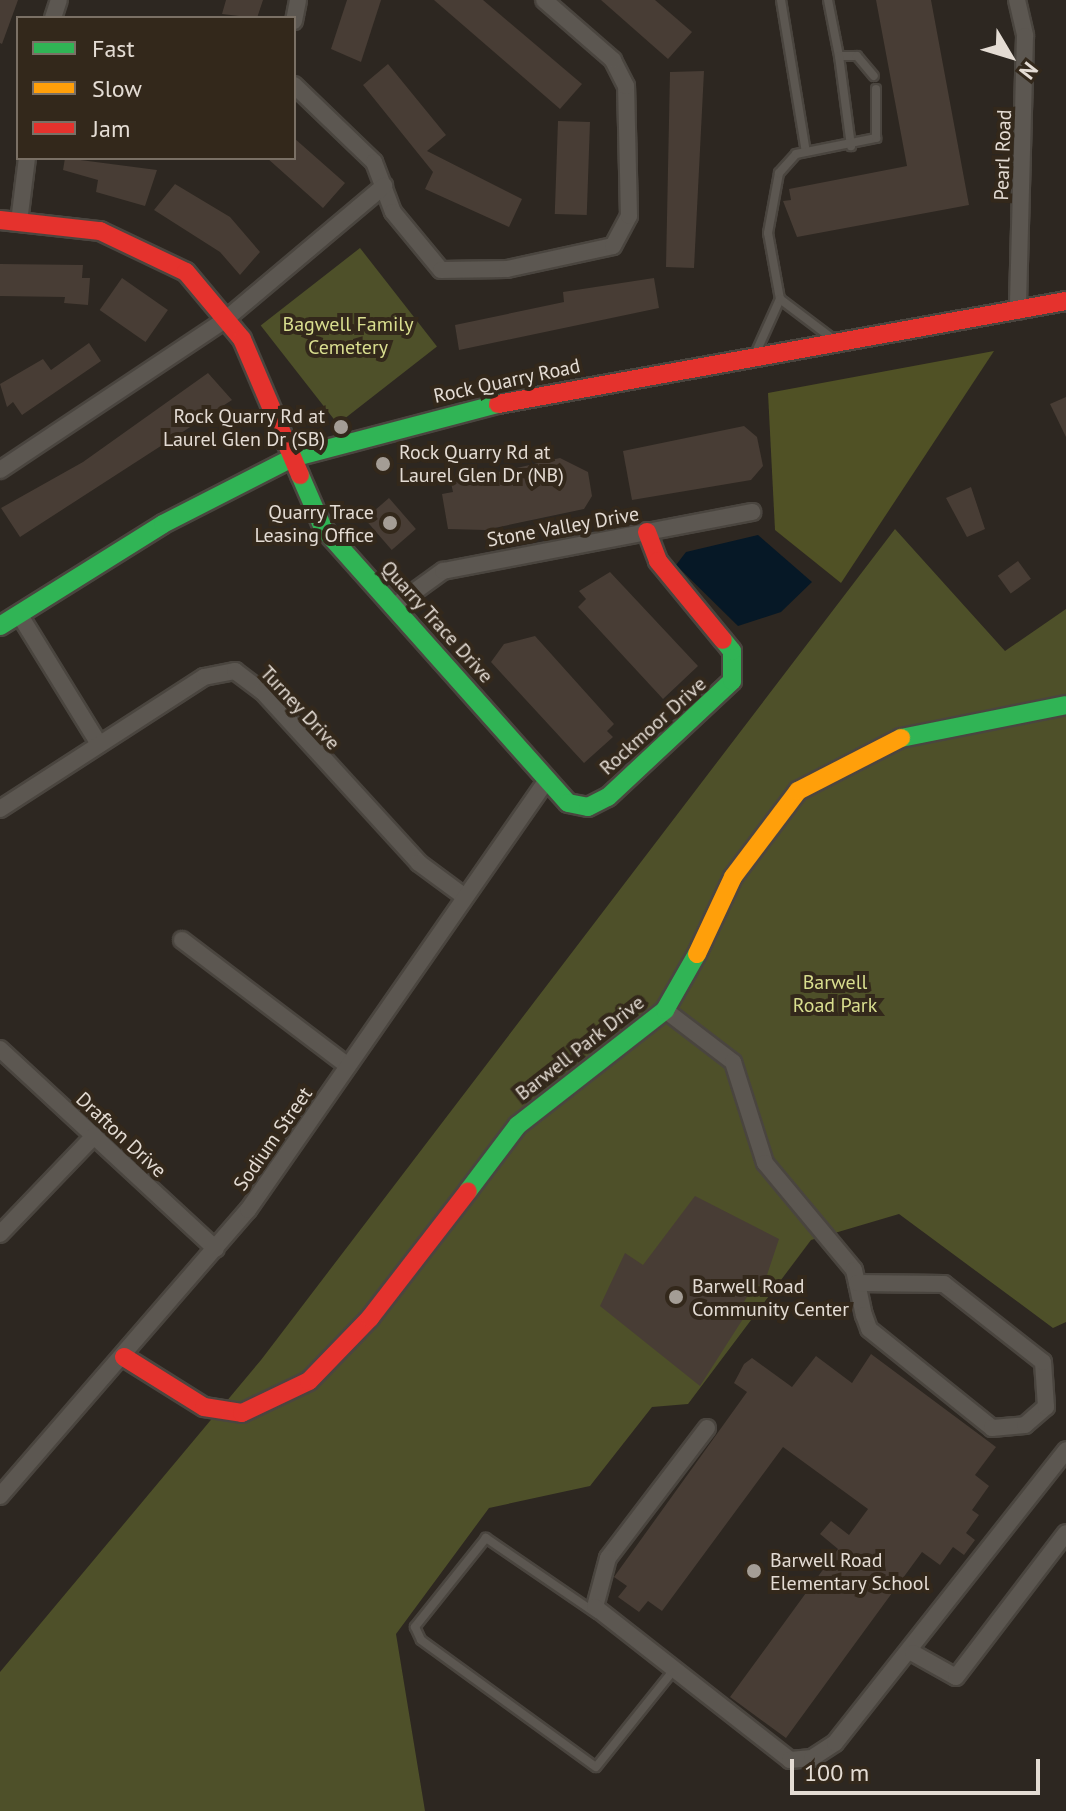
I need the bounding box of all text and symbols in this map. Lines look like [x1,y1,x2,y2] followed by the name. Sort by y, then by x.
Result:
[16,16,296,160] legend
[970,16,1050,96] north arrow
[92,33,135,64] text: Fast
[1013,56,1044,85] text: N
[92,73,142,104] text: Slow
[989,109,1017,201] street label: Pearl Road
[92,113,130,144] text: Jam
[282,312,414,359] park label: Bagwell Family Cemetery
[431,354,583,408] street label: Rock Quarry Road
[163,404,325,451] place label: Rock Quarry Rd at Laurel Glen Dr (SB)
[332,418,350,436] marker: Rock Quarry Rd at Laurel Glen Dr (SB)
[399,440,564,487] place label: Rock Quarry Rd at Laurel Glen Dr (NB)
[374,455,392,473] marker: Rock Quarry Rd at Laurel Glen Dr (NB)
[254,500,374,547] place label: Quarry Trace Leasing Office
[484,502,642,552] street label: Stone Valley Drive
[381,514,399,532] marker: Quarry Trace Leasing Office
[375,556,499,688] street label: Quarry Trace Drive
[255,661,345,755] street label: Turney Drive
[595,672,711,780] street label: Rockmoor Drive
[793,970,877,1017] park label: Barwell Road Park
[511,990,649,1106] street label: Barwell Park Drive
[228,1083,318,1195] street label: Sodium Street
[71,1087,171,1183] street label: Drafton Drive
[692,1274,850,1321] place label: Barwell Road Community Center
[667,1288,685,1306] marker: Barwell Road Community Center
[770,1548,930,1595] place label: Barwell Road Elementary School
[745,1562,763,1580] marker: Barwell Road Elementary School
[794,1743,1044,1793] scale bar
[804,1757,869,1788] text: 100 m

